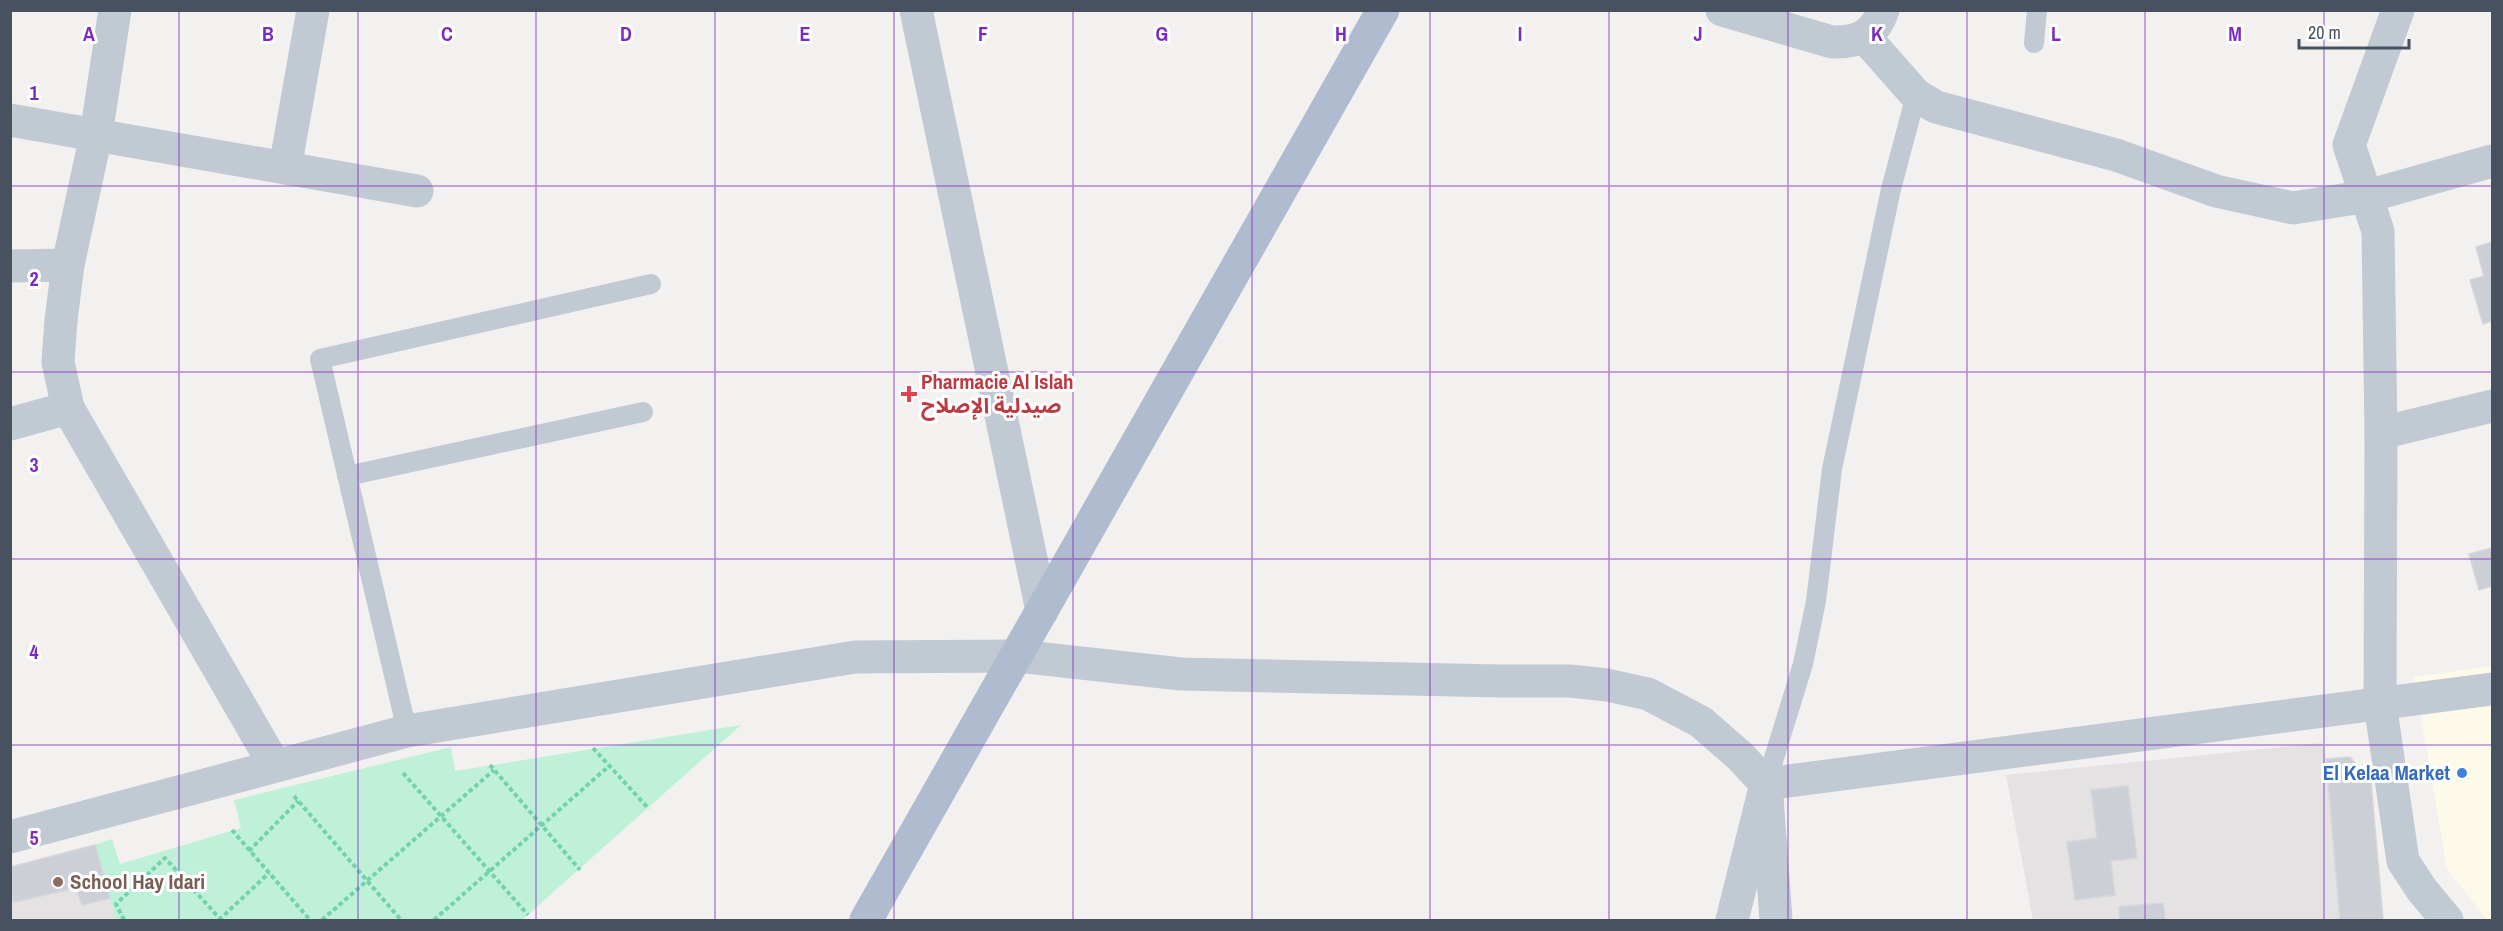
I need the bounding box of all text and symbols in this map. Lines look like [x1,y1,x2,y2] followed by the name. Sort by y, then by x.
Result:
[2299,12,2408,50] scale bar
[83,20,95,47] text: A
[262,20,274,47] text: B
[441,20,453,47] text: C
[620,20,632,47] text: D
[800,20,811,47] text: E
[978,20,988,47] text: F
[1156,20,1168,47] text: G
[1335,20,1347,47] text: H
[1518,20,1522,47] text: I
[1693,20,1703,47] text: J
[1871,20,1883,47] text: K
[2051,20,2061,47] text: L
[2228,20,2242,47] text: M
[2308,20,2341,45] text: 20 m
[29,79,39,106] text: 1
[29,265,39,292] text: 2
[921,367,1074,421] place label: Pharmacie Al Islah صيدلية الإصلاح
[902,387,916,401] marker: Pharmacie Al Islah صيدلية الإصلاح
[29,451,39,478] text: 3
[29,638,39,665] text: 4
[2323,758,2450,787] place label: El Kelaa Market
[2455,766,2469,780] marker: El Kelaa Market
[29,824,39,851] text: 5
[70,867,205,896] place label: School Hay Idari
[51,875,65,889] marker: School Hay Idari

